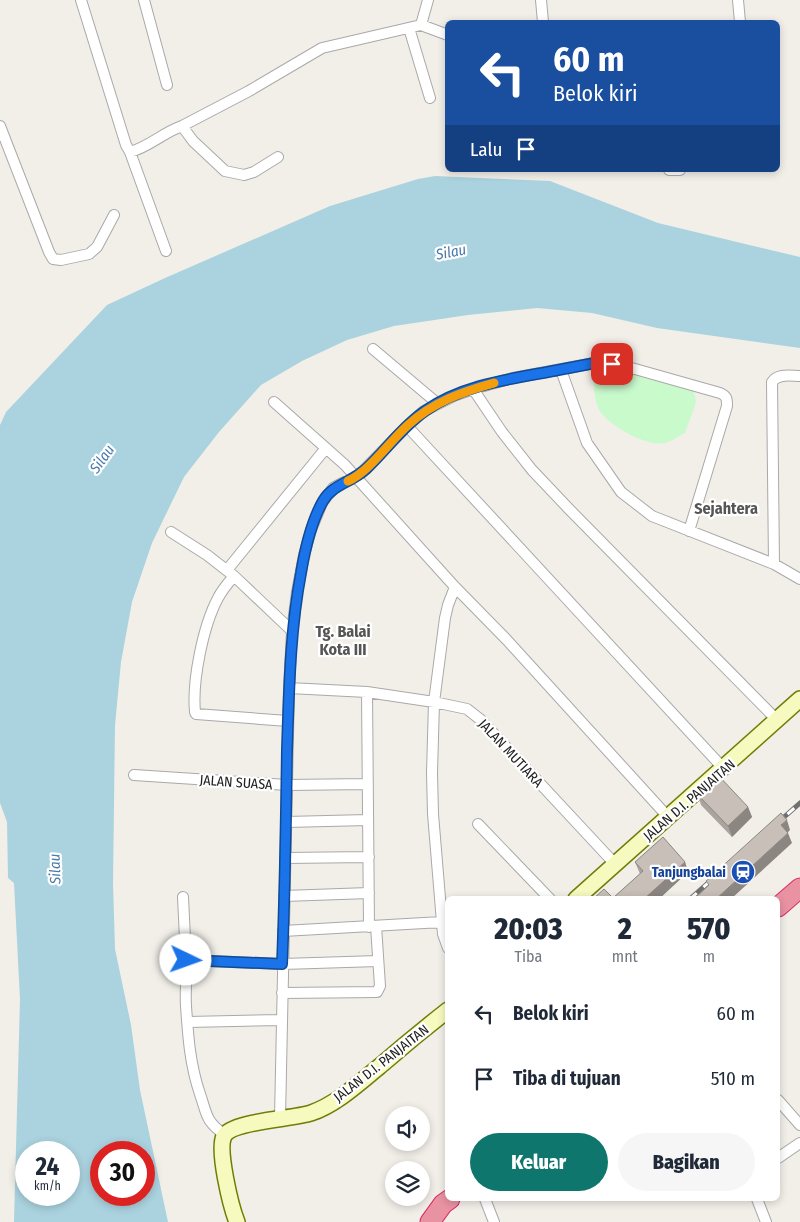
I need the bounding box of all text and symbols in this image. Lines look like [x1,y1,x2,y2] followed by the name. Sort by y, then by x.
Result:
[553,38,624,80] text: 60 m
[470,40,535,105] icon: left
[553,80,638,107] text: Belok kiri
[512,135,540,163] icon: arrive
[470,138,502,161] text: Lalu
[433,240,468,264] water label: Silau
[591,343,633,385] pin
[598,350,626,378] icon: arrive
[85,441,118,477] water label: Silau
[694,499,758,518] district label: Sejahtera
[315,622,371,659] district label: Tg. Balai Kota III
[475,716,547,792] street label: JALAN MUTIARA
[640,756,739,845] street label: JALAN D.I. PANJAITAN
[199,771,274,794] street label: JALAN SUASA
[45,853,65,886] water label: Silau
[730,859,756,885] station icon: Tanjungbalai
[652,864,726,881] place label: Tanjungbalai
[494,911,563,947] text: 20:03
[618,911,632,947] text: 2
[687,911,731,947] text: 570
[159,933,211,985] position arrow
[515,947,542,966] text: Tiba
[612,947,638,966] text: mnt
[703,947,715,966] text: m
[470,1000,498,1028] icon: left
[513,1002,589,1025] text: Belok kiri
[717,1002,755,1025] text: 60 m
[330,1021,432,1106] street label: JALAN D.I. PANJAITAN
[470,1065,498,1093] icon: arrive
[513,1067,621,1090] text: Tiba di tujuan
[711,1067,755,1090] text: 510 m
[385,1106,430,1206] map controls
[385,1106,430,1151] button: sound
[470,1133,608,1191] button: Keluar
[618,1133,755,1191] button: Bagikan
[90,1141,155,1206] speed limit sign: 30
[36,1152,59,1182] text: 24
[385,1161,430,1206] button: layers
[34,1179,61,1193] text: km/h

